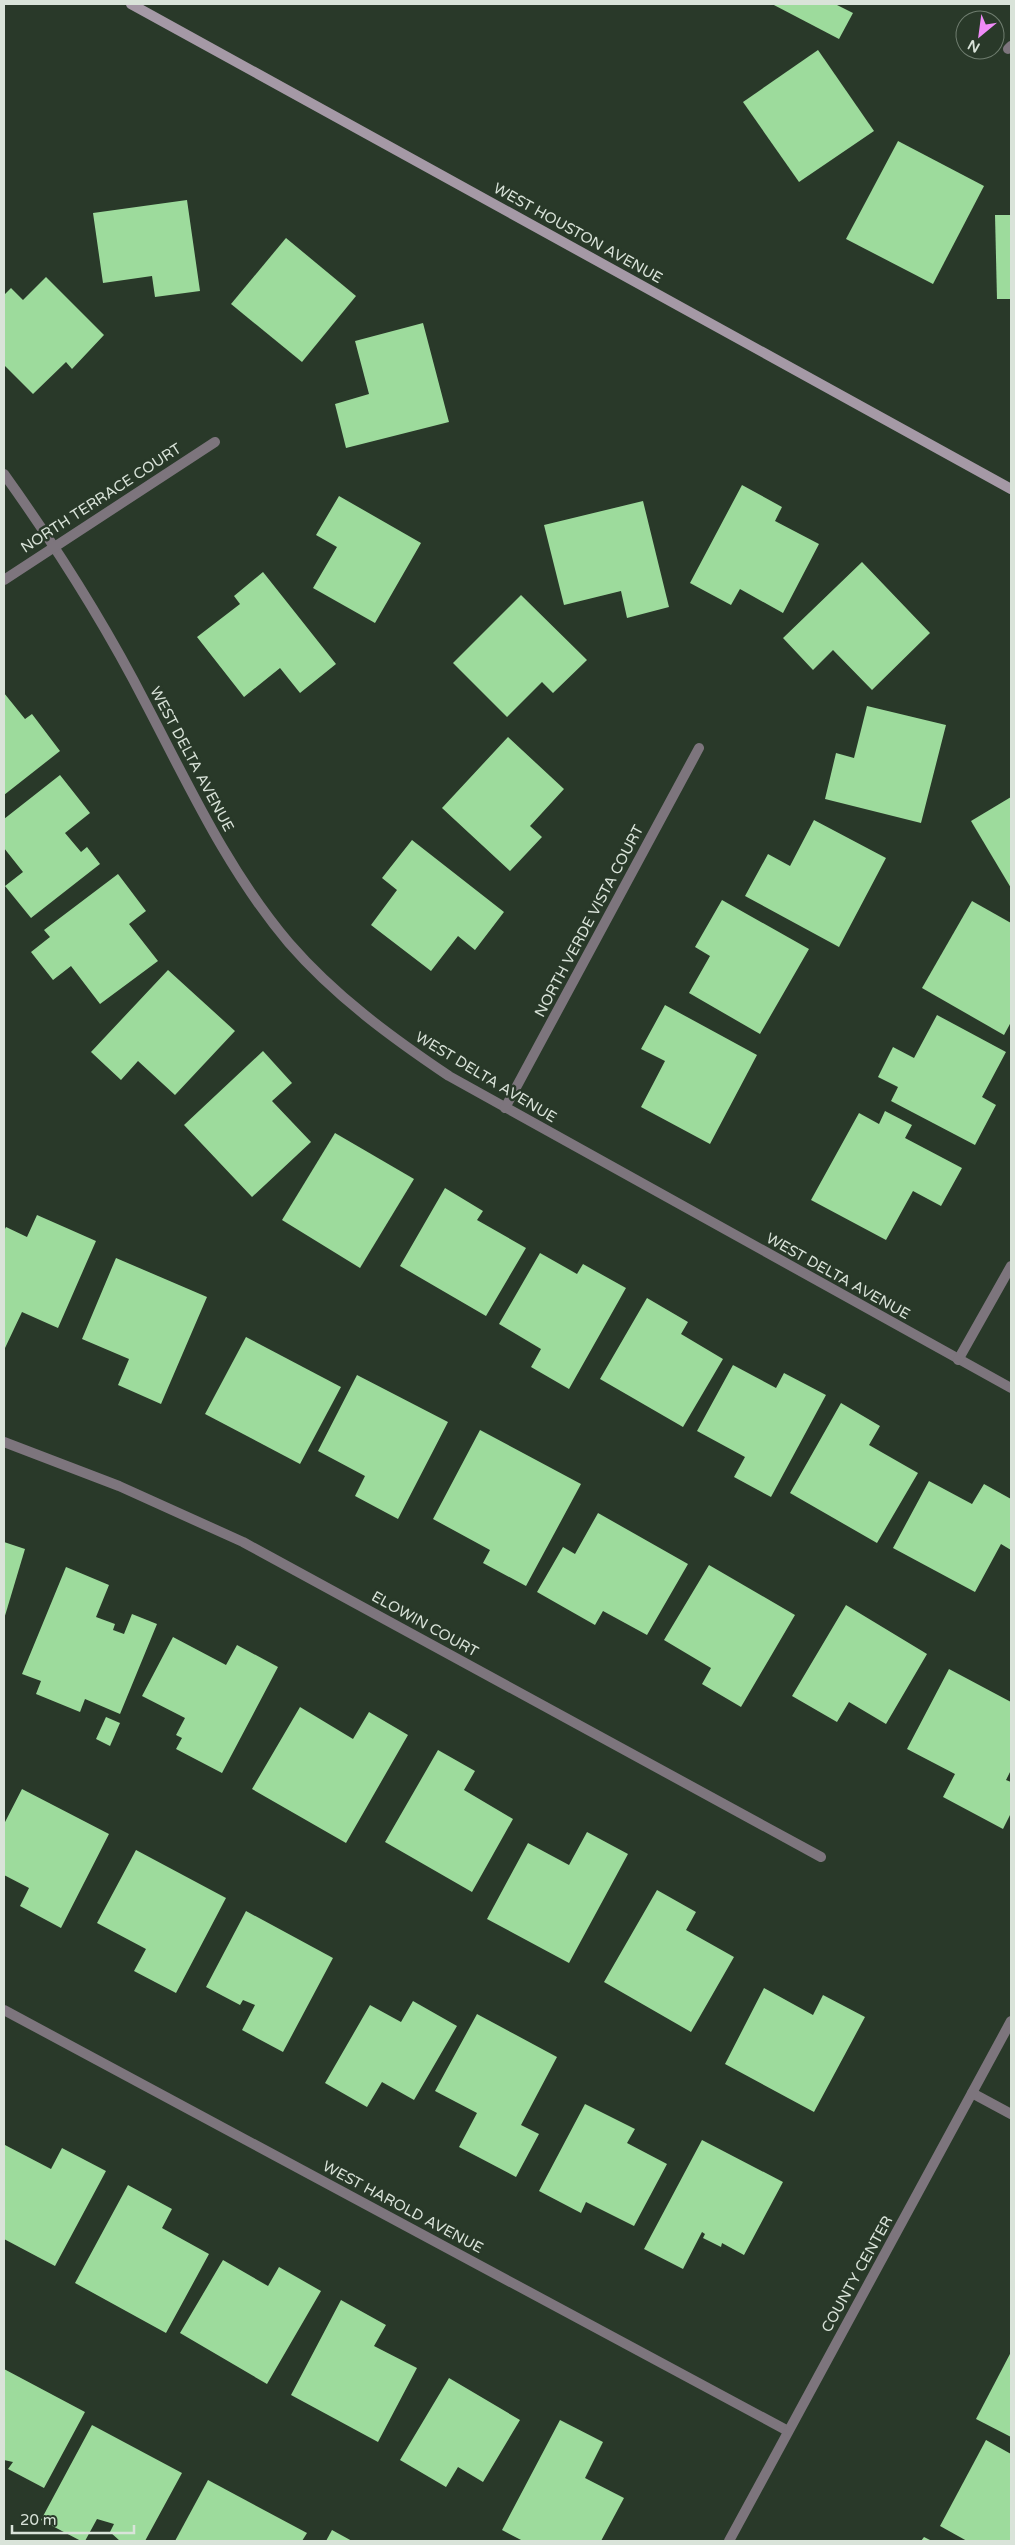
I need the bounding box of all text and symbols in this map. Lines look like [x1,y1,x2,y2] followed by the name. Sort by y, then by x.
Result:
[955,10,1005,60] north arrow
[965,36,983,56] text: N
[490,179,666,287] street label: WEST HOUSTON AVENUE
[17,439,185,557] street label: NORTH TERRACE COURT
[146,683,238,835] street label: WEST DELTA AVENUE
[531,822,647,1020] street label: NORTH VERDE VISTA COURT
[412,1028,560,1126] street label: WEST DELTA AVENUE
[763,1229,913,1323] street label: WEST DELTA AVENUE
[368,1587,482,1661] street label: ELOWIN COURT
[320,2157,486,2257] street label: WEST HAROLD AVENUE
[818,2213,896,2335] street label: COUNTY CENTER
[12,2502,135,2534] scale bar
[20,2511,57,2529] text: 20 m

